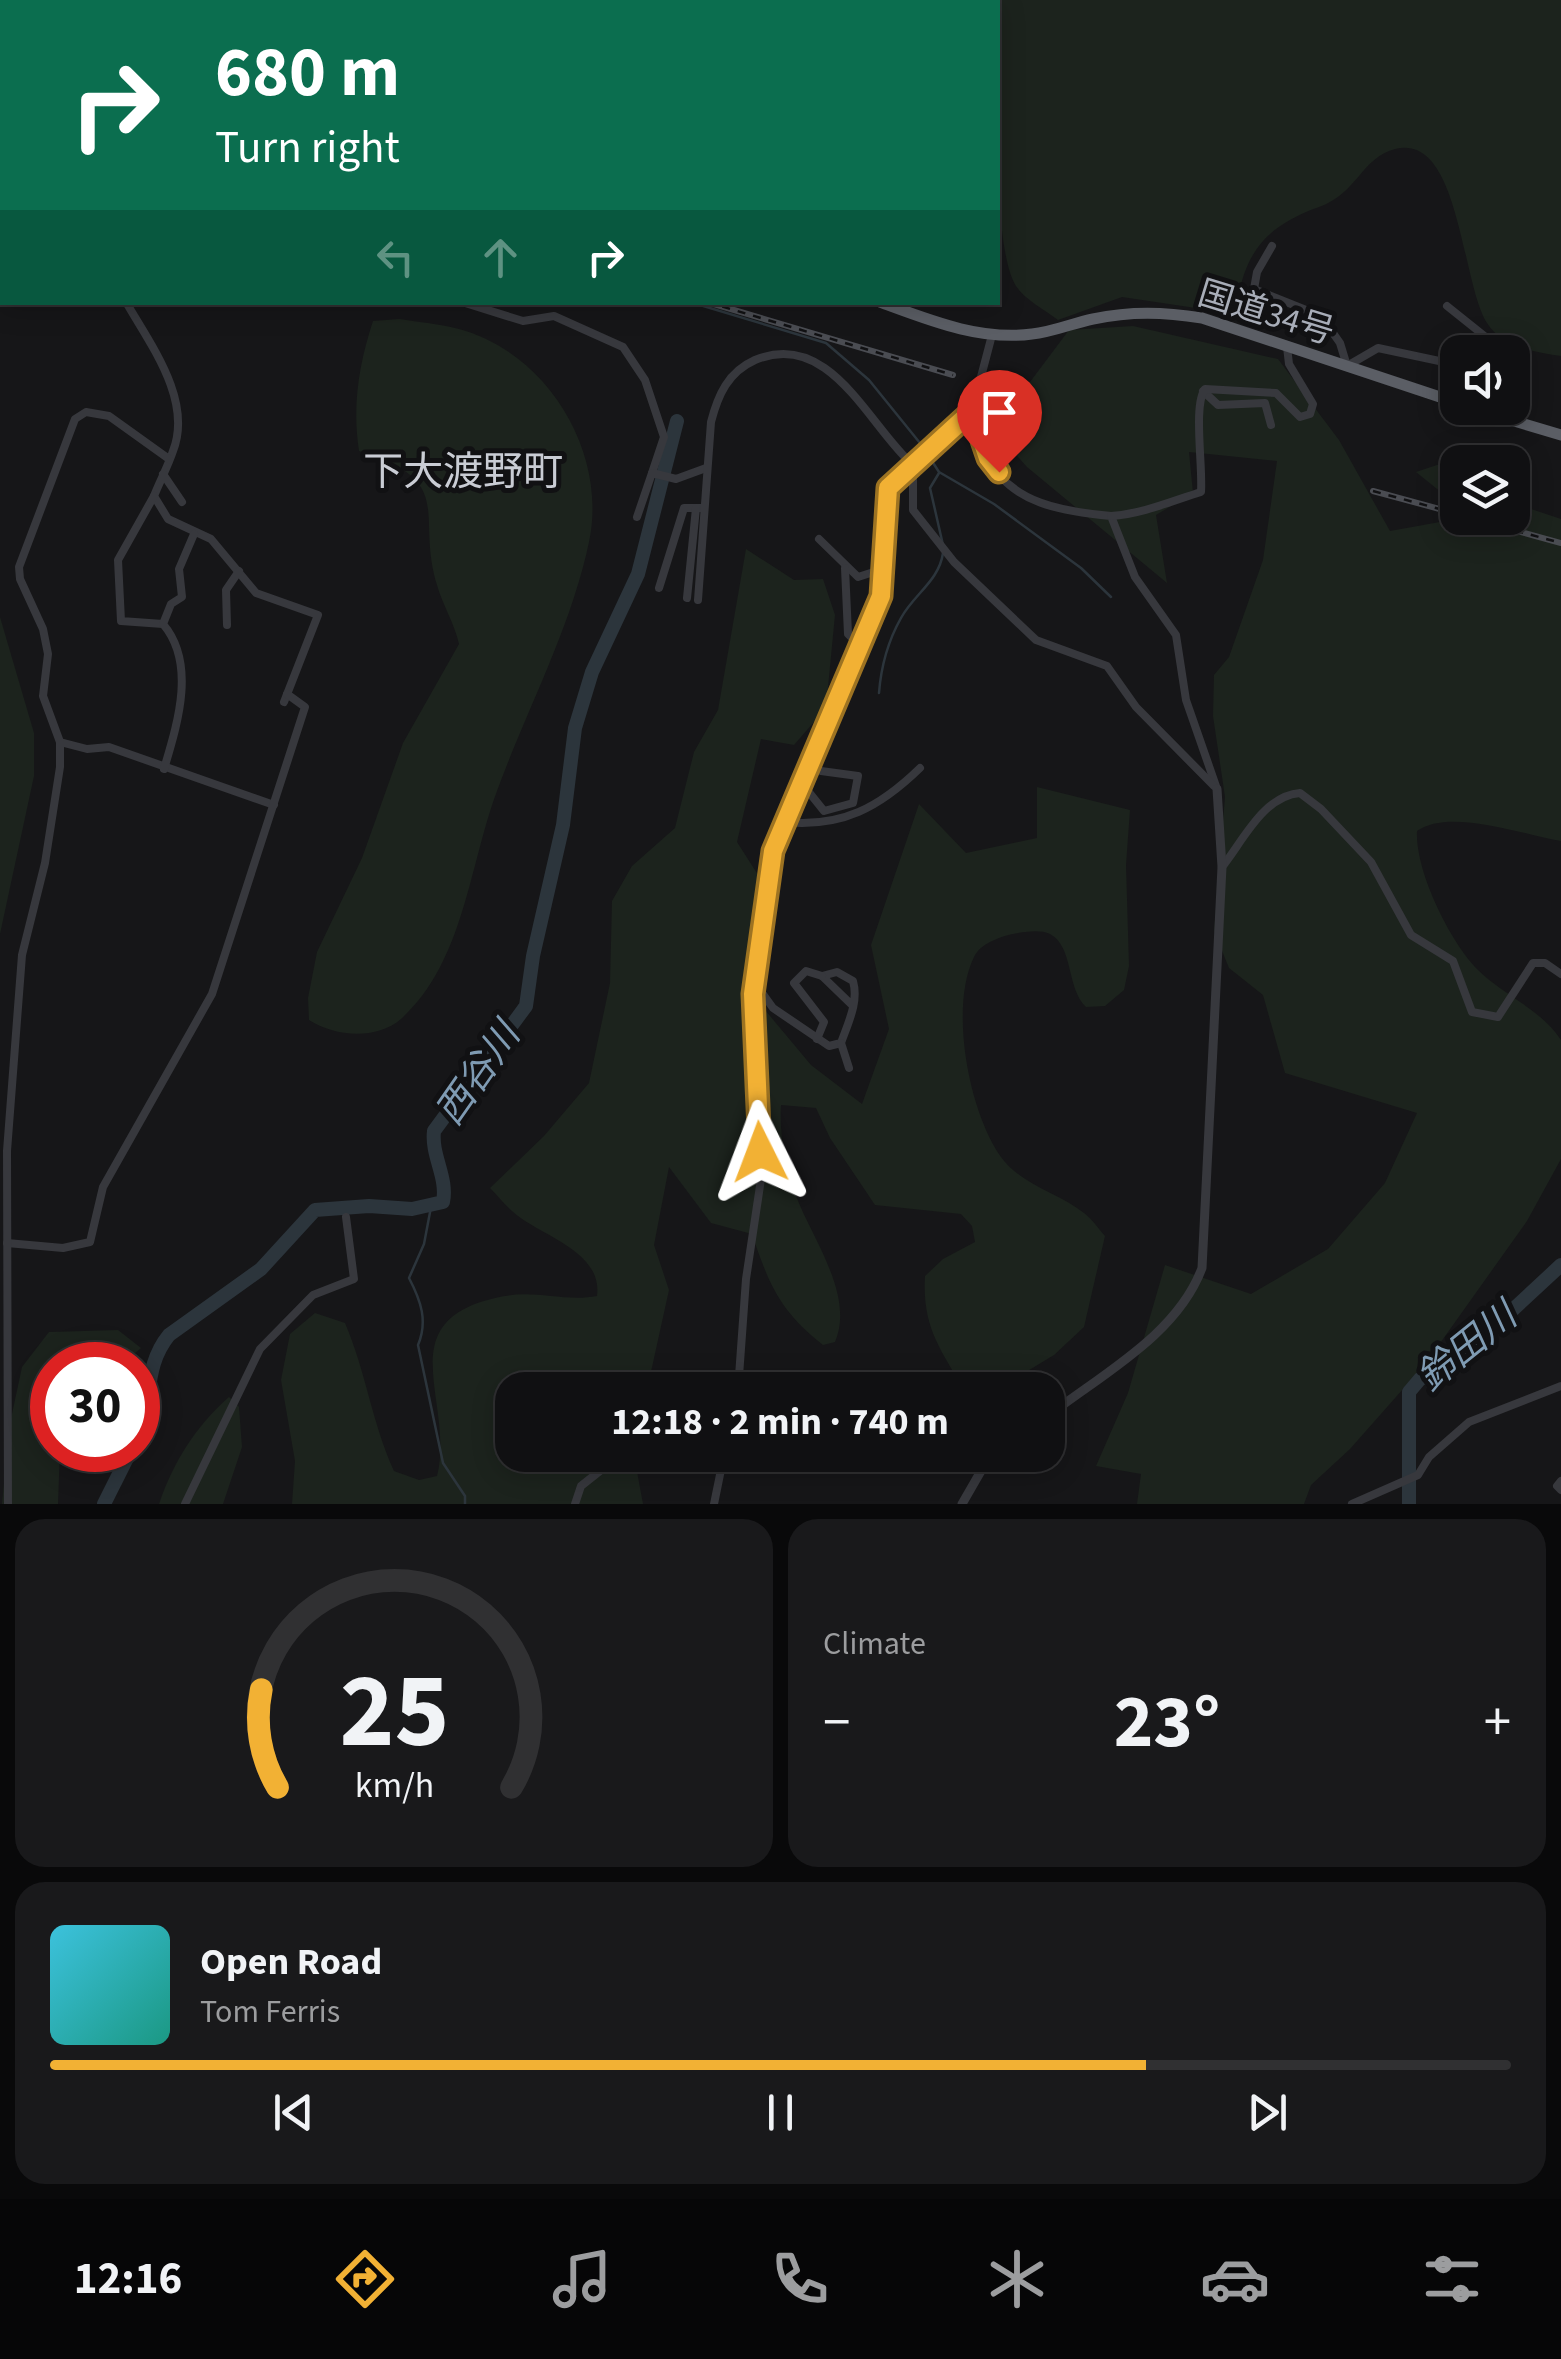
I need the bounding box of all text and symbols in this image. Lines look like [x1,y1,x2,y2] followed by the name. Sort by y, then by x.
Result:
[215,23,400,123] text: 680 m
[50,40,180,170] icon: right
[215,116,400,180] text: Turn right
[368,230,423,285] icon: left
[473,230,528,285] icon: ahead
[578,230,633,285] icon: right
[1192,269,1340,357] street label: 国道34号
[1440,335,1530,535] map controls
[1440,335,1530,425] button: sound
[957,370,1042,473] pin
[972,385,1027,440] icon: arrive
[363,444,563,501] district label: 下大渡野町
[1440,445,1530,535] button: layers
[423,1009,535,1136] water label: 西谷川
[708,1100,812,1204] position arrow
[1406,1288,1531,1404] water label: 鈴田川
[30,1342,160,1472] speed limit sign: 30
[611,1395,949,1449] text: 12:18 · 2 min · 740 m
[823,1621,926,1667] text: Climate
[339,1639,449,1787] text: 25
[1114,1669,1220,1776] text: 23°
[823,1684,850,1762] text: −
[1484,1684,1511,1762] text: +
[354,1760,434,1811] text: km/h
[200,1935,382,1989] text: Open Road
[200,1989,340,2035] text: Tom Ferris
[266,2085,321,2140] icon: previous
[753,2085,808,2140] icon: pause
[1240,2085,1295,2140] icon: next
[330,2244,400,2314] icon: directions
[547,2244,617,2314] icon: music
[765,2244,835,2314] icon: phone
[982,2244,1052,2314] icon: climate
[1200,2244,1270,2314] icon: car
[1417,2244,1487,2314] icon: filters
[74,2247,182,2311] text: 12:16

